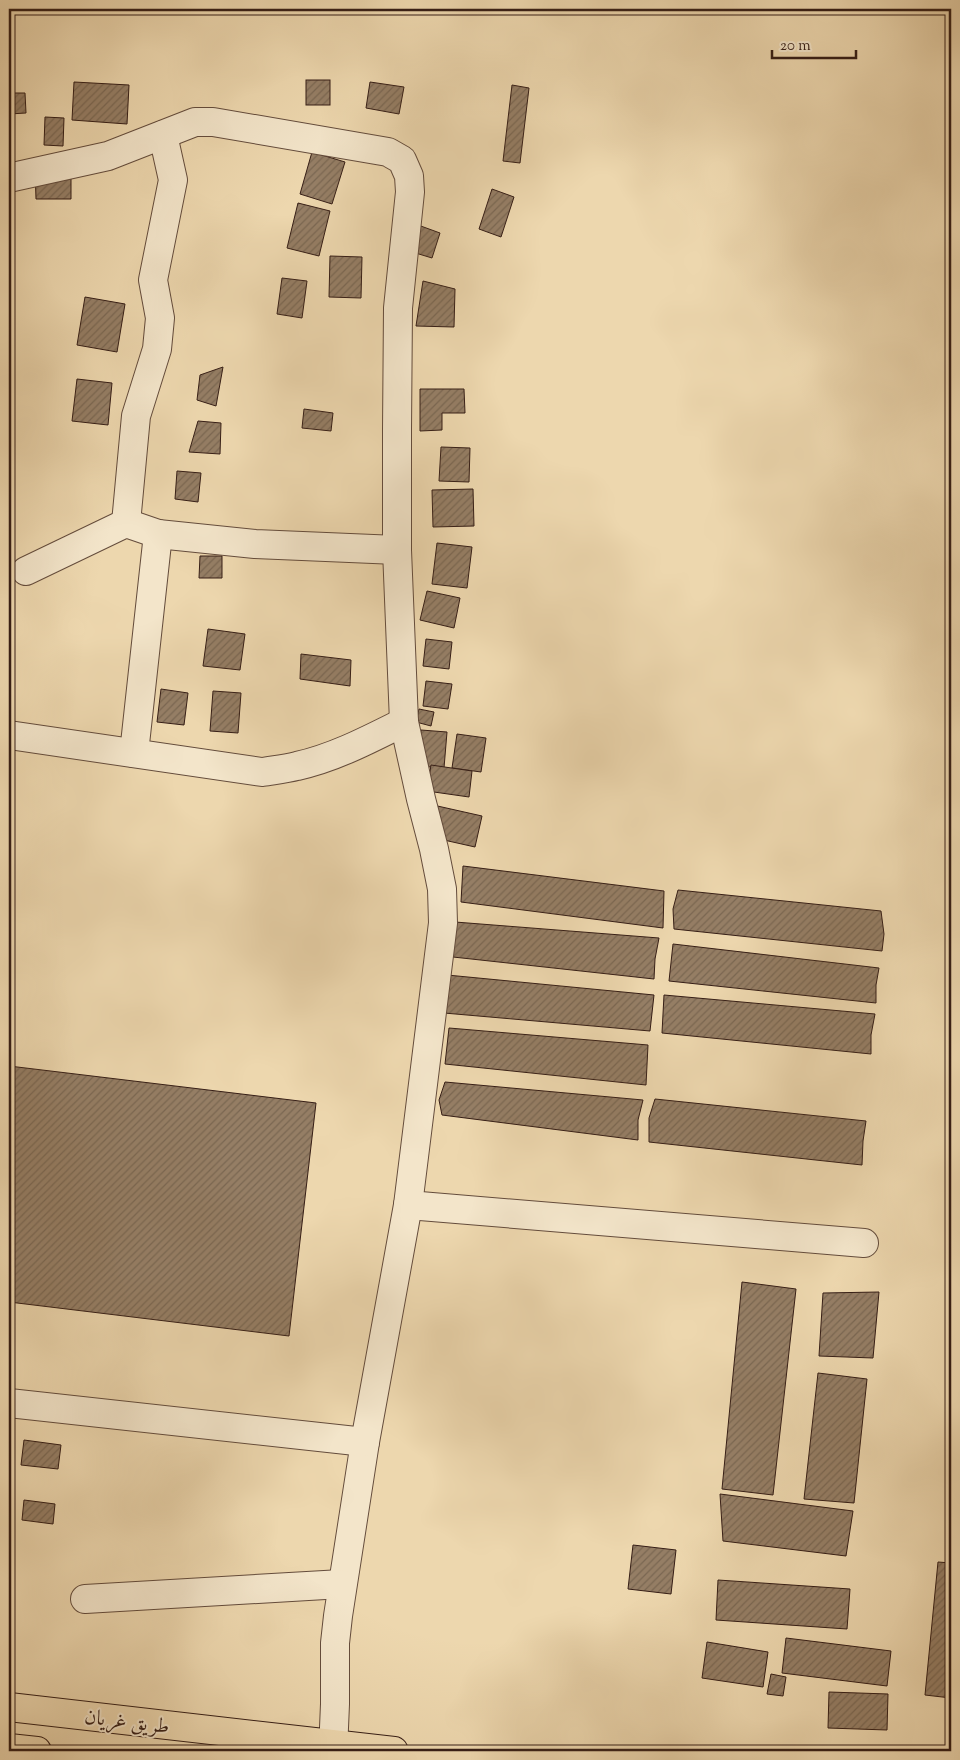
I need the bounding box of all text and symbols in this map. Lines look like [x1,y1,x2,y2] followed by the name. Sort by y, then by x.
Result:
[772,28,856,60] scale bar
[780,36,811,57] text: 20 m
[82,1703,171,1743] street label: طريق غريان

